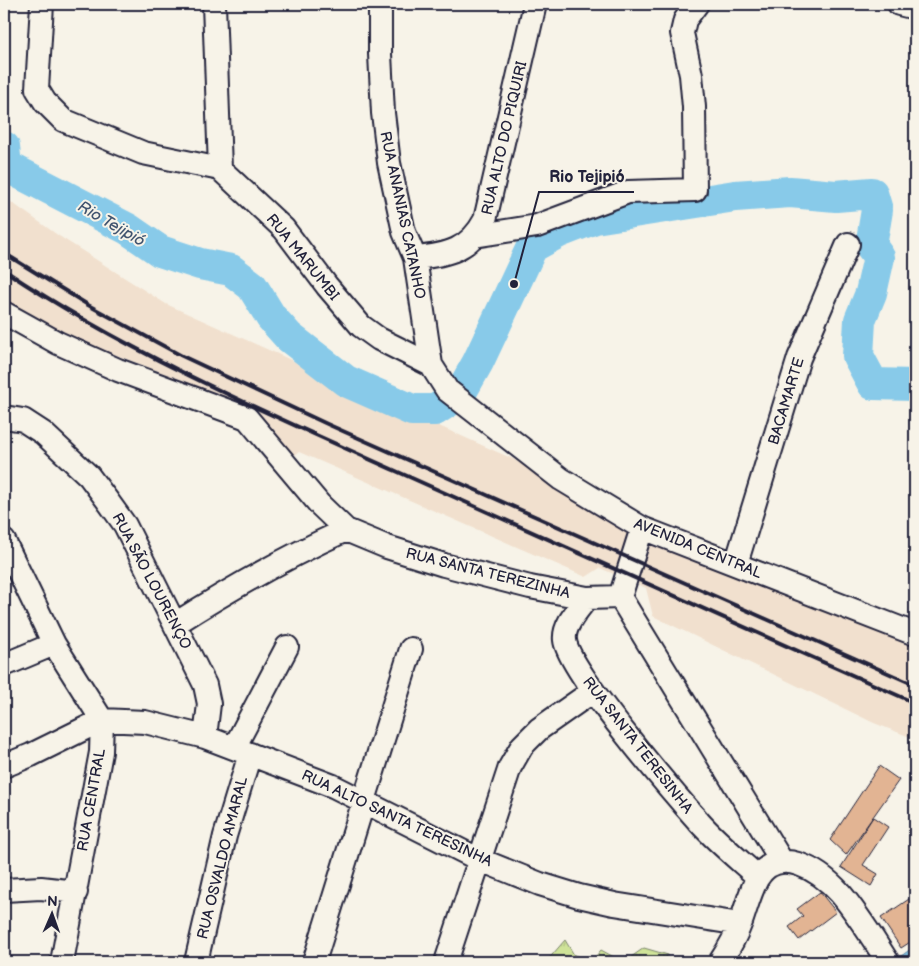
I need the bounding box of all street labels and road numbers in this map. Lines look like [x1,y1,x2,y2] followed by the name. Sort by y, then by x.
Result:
[478,59,532,217] street label: RUA ALTO DO PIQUIRI
[375,130,430,301] street label: RUA ANANIAS CATANHO
[262,210,344,305] street label: RUA MARUMBI
[764,355,809,447] street label: BACAMARTE
[108,510,196,653] street label: RUA SÃO LOURENÇO
[631,514,765,583] street label: AVENIDA CENTRAL
[404,544,573,603] street label: RUA SANTA TEREZINHA
[578,673,697,818] street label: RUA SANTA TERESINHA
[73,747,110,853] street label: RUA CENTRAL
[298,766,496,871] street label: RUA ALTO SANTA TERESINHA
[193,775,252,941] street label: RUA OSVALDO AMARAL

